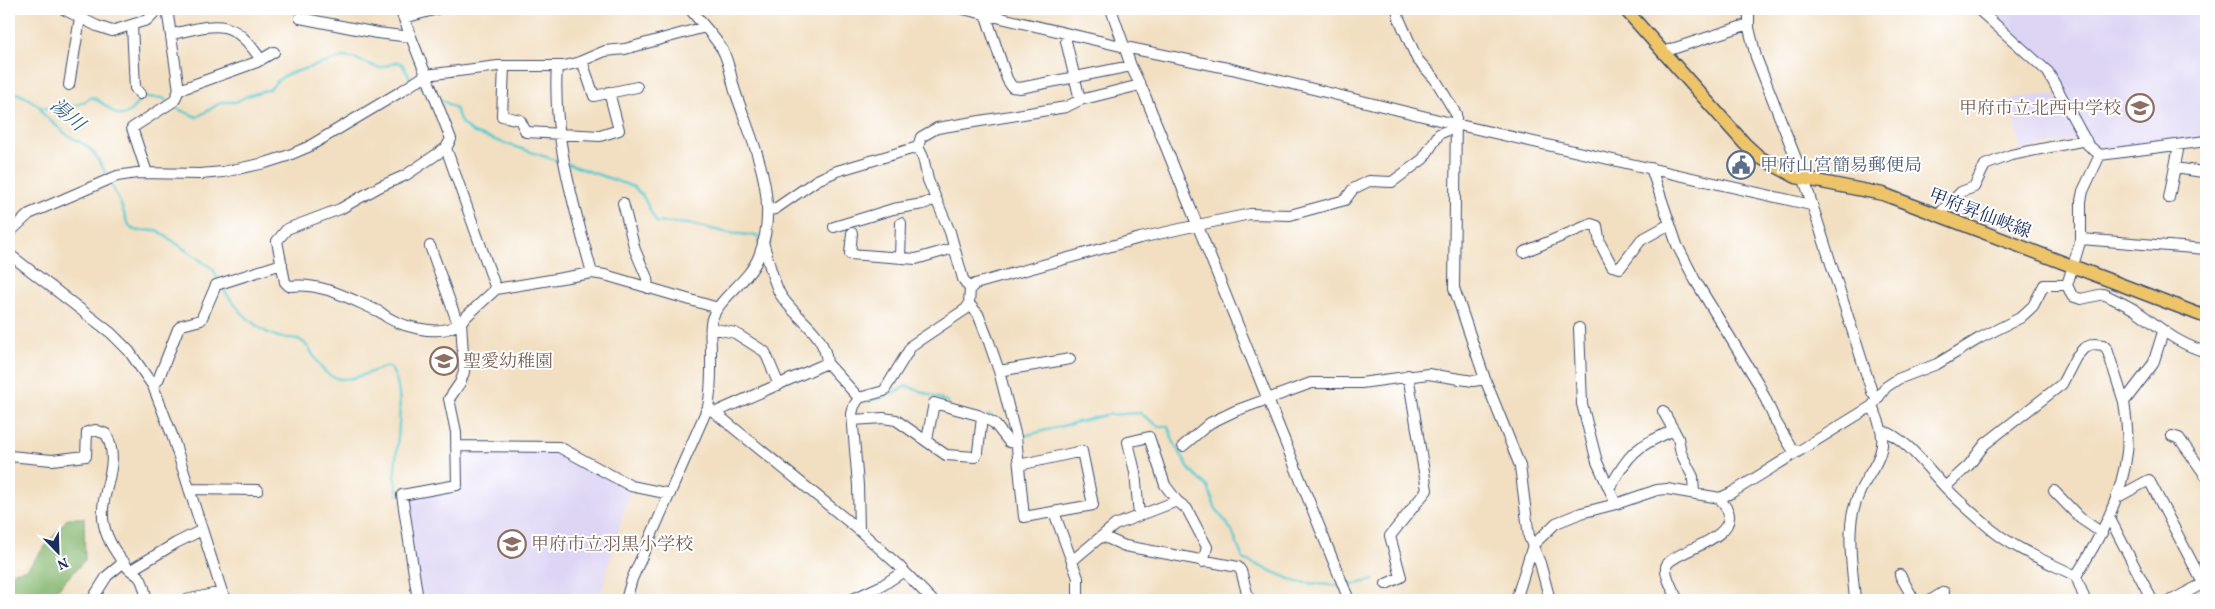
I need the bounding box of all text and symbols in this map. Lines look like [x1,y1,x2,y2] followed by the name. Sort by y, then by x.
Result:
[44,93,91,139] water label: 湯川
[2125,93,2155,123] school or university icon: 甲府市立北西中学校
[1959,97,2121,122] place label: 甲府市立北西中学校
[1726,150,1756,180] public building icon: 甲府山宮簡易郵便局
[1760,154,1922,179] place label: 甲府山宮簡易郵便局
[1925,183,2034,245] street label: 甲府昇仙峡線
[429,346,459,376] school or university icon: 聖愛幼稚園
[463,350,553,375] place label: 聖愛幼稚園
[32,526,82,576] north arrow
[497,529,527,559] school or university icon: 甲府市立羽黒小学校
[531,533,693,558] place label: 甲府市立羽黒小学校
[54,552,71,573] text: N

